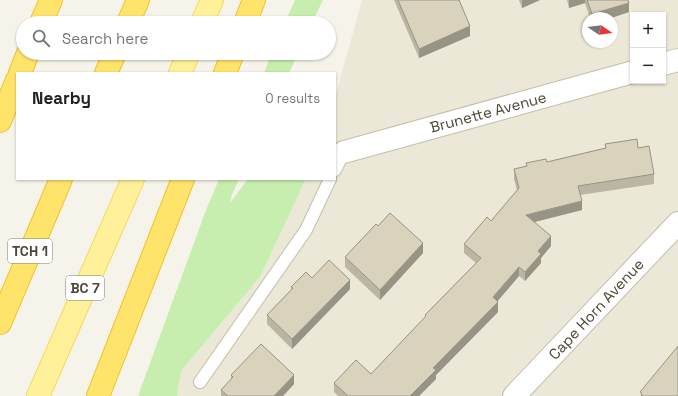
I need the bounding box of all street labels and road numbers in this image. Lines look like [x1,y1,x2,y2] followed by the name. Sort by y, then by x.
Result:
[428,87,549,137] street label: Brunette Avenue
[8,239,52,263] road number: TCH 1
[544,254,648,363] street label: Cape Horn Avenue
[66,276,104,300] road number: BC 7

